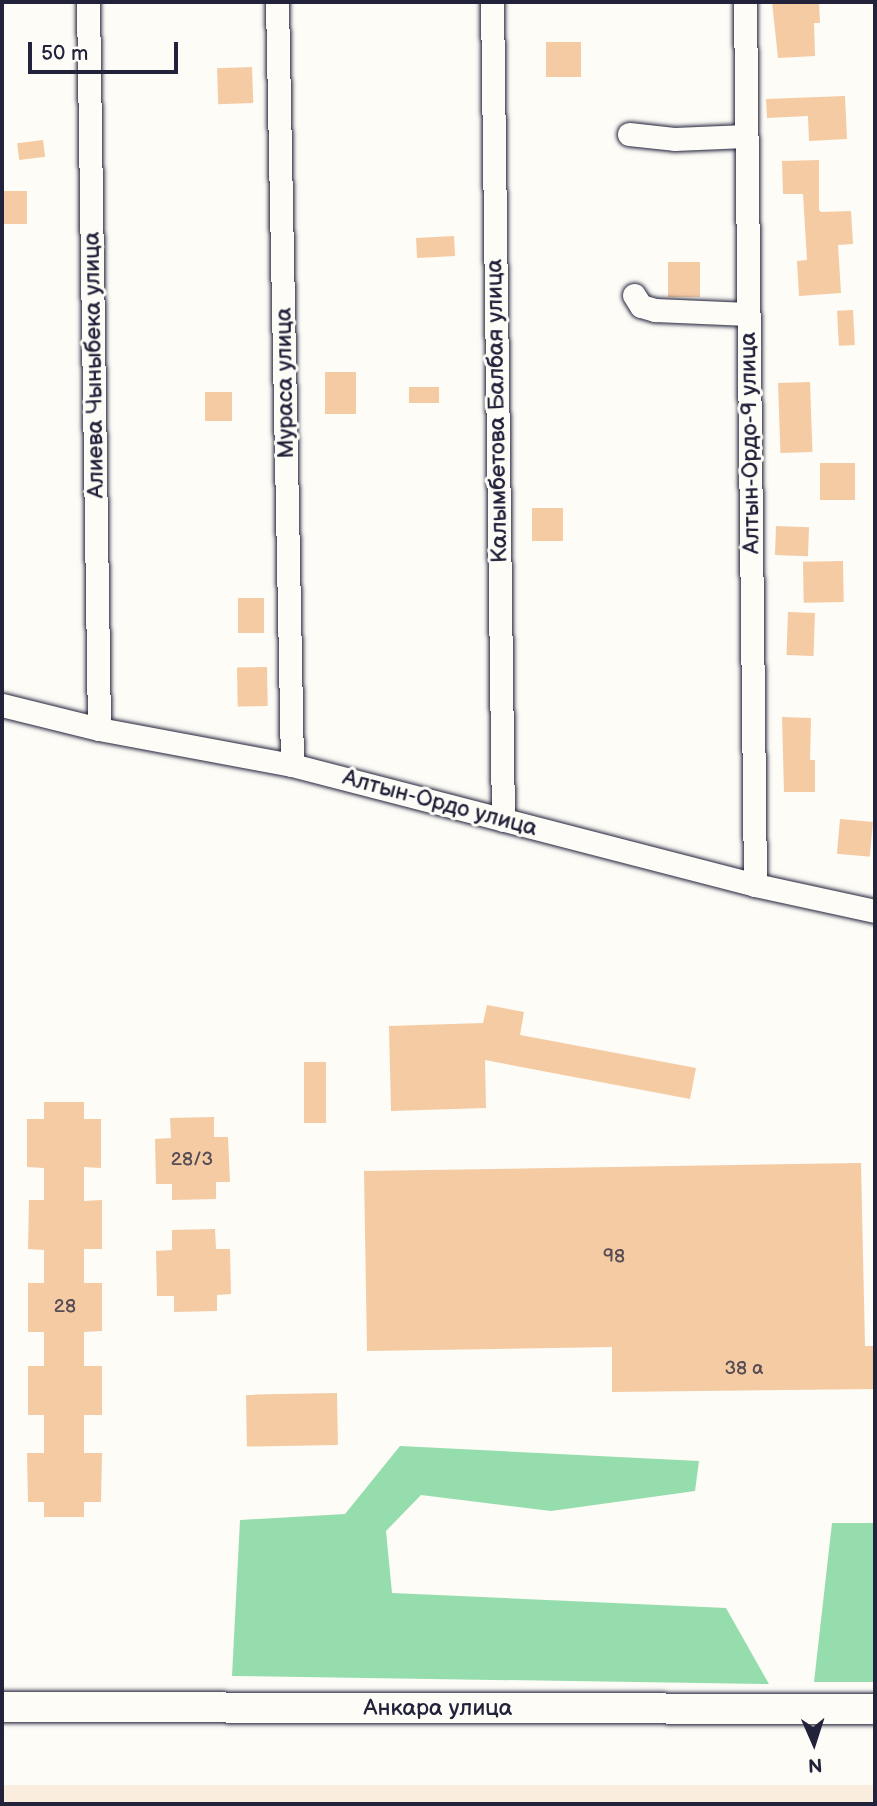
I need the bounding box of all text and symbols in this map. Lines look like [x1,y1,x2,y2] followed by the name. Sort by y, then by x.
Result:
[32,28,182,72] scale bar
[41,41,88,66] text: 50 m
[78,231,110,499] street label: Алиева Чыныбека улица
[481,259,513,563] street label: Калымбетова Балбая улица
[270,307,300,459] street label: Мураса улица
[734,332,766,554] street label: Алтын-Ордо-9 улица
[340,764,540,842] street label: Алтын-Ордо улица
[171,1149,213,1171] house number: 28/3
[603,1246,625,1268] house number: 98
[54,1296,76,1318] house number: 28
[724,1358,764,1380] house number: 38 а
[364,1694,512,1722] street label: Анкара улица
[779,1708,849,1778] north arrow
[807,1753,823,1776] text: N

